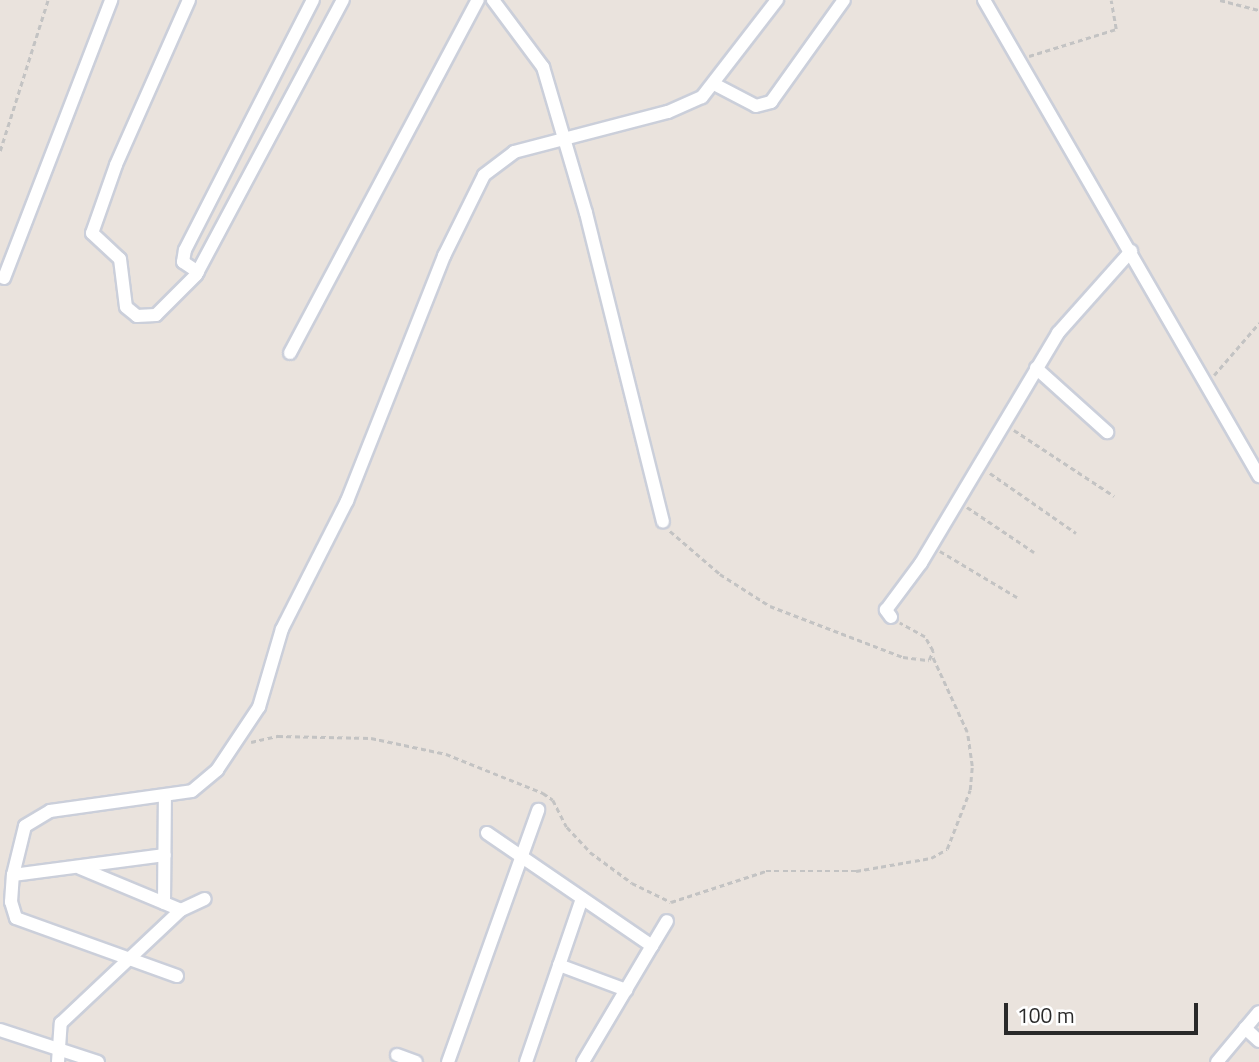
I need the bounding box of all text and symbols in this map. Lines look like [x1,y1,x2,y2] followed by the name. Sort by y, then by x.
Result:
[1007,988,1201,1032] scale bar
[1017,999,1074,1031] text: 100 m

